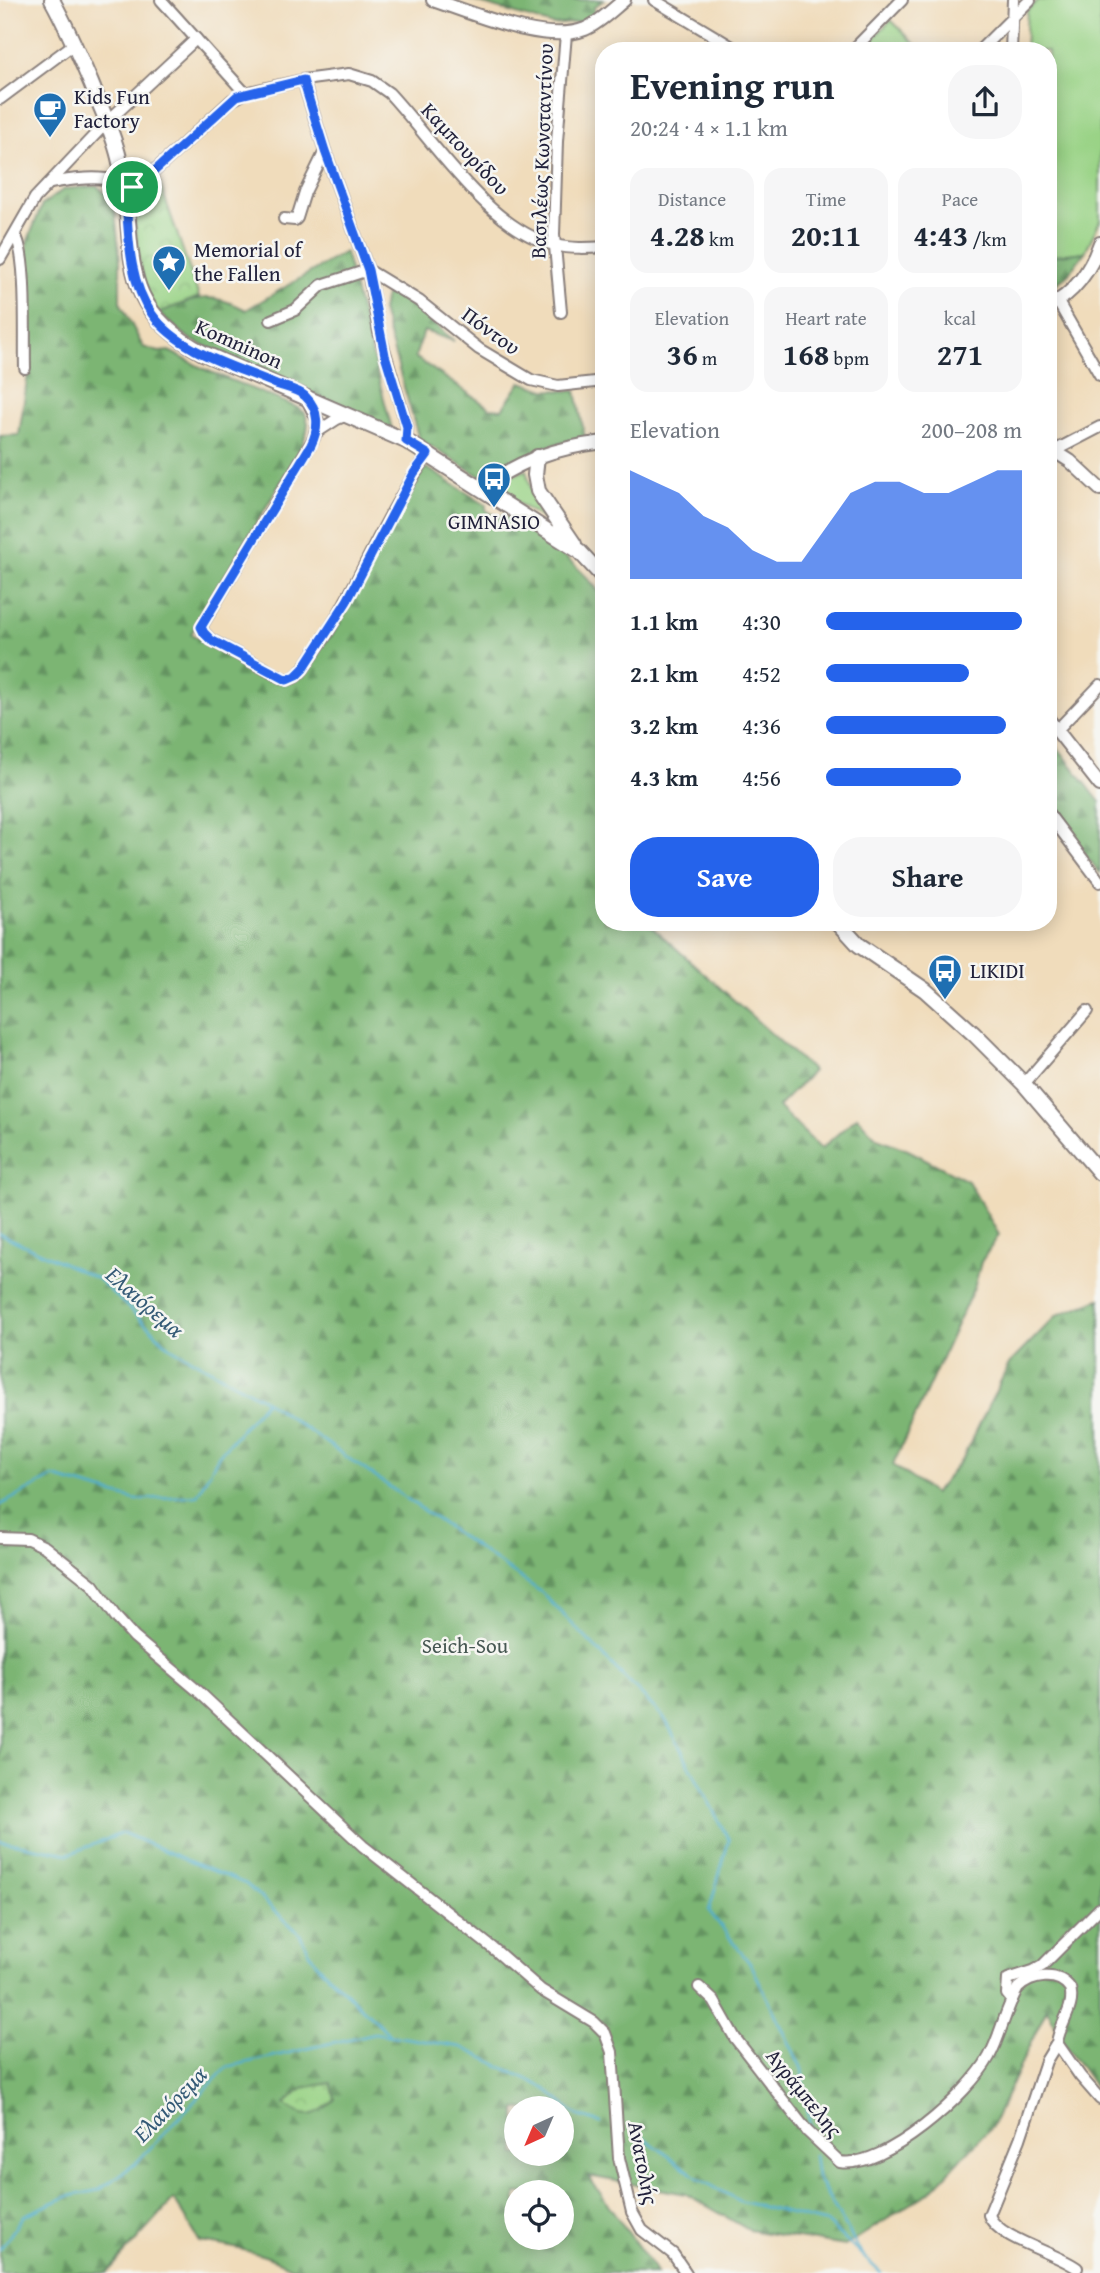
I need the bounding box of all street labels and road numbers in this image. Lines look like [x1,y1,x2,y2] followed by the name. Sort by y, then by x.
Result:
[522,43,561,259] street label: Βασιλέως Κωνσταντίνου
[414,95,517,202] street label: Καμπουρίδου
[456,299,527,362] street label: Πόντου
[191,311,288,377] street label: Komninon
[759,2042,850,2144] street label: Αγράμπελης
[620,2118,667,2207] street label: Ανατολής

